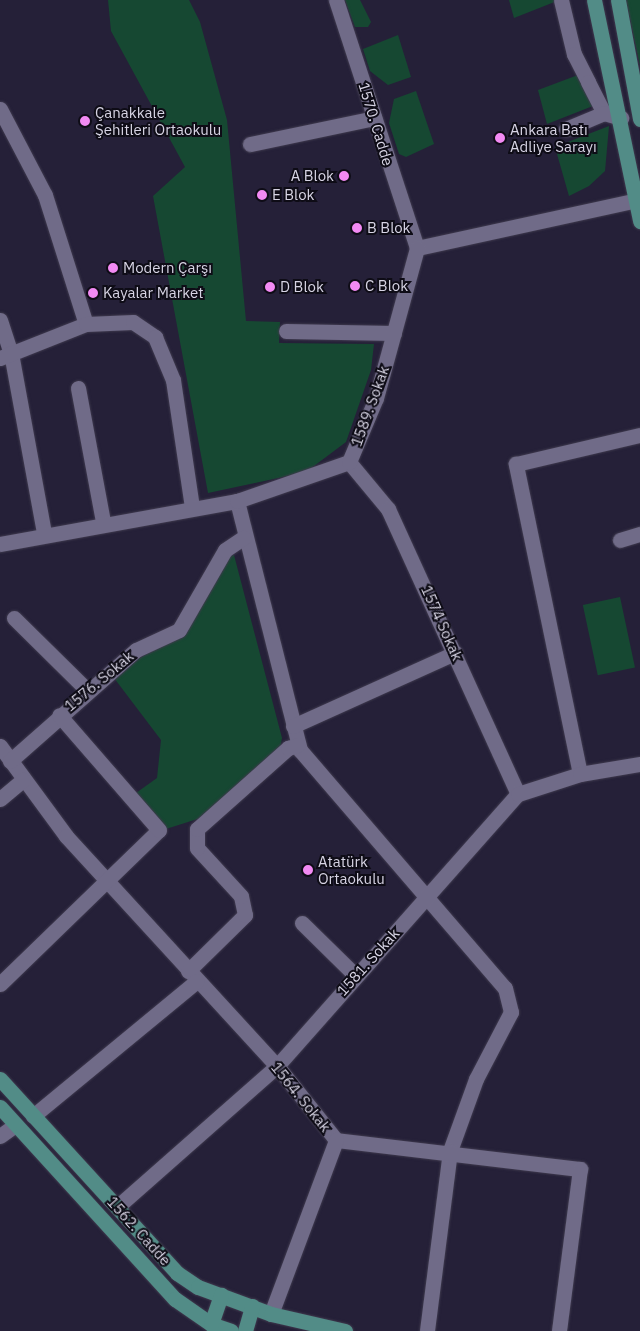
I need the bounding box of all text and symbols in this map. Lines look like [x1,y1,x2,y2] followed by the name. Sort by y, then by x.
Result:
[355,80,397,168] street label: 1570. Cadde
[95,103,221,138] place label: Çanakkale Şehitleri Ortaokulu
[79,115,91,127] marker: Çanakkale Şehitleri Ortaokulu
[510,120,597,155] place label: Ankara Batı Adliye Sarayı
[494,132,506,144] marker: Ankara Batı Adliye Sarayı
[291,167,334,185] place label: A Blok
[338,170,350,182] marker: A Blok
[272,186,314,204] place label: E Blok
[256,189,268,201] marker: E Blok
[367,219,411,237] place label: B Blok
[351,222,363,234] marker: B Blok
[123,259,212,277] place label: Modern Çarşı
[107,262,119,274] marker: Modern Çarşı
[365,277,408,295] place label: C Blok
[280,278,324,296] place label: D Blok
[349,280,361,292] marker: C Blok
[264,281,276,293] marker: D Blok
[103,284,203,302] place label: Kayalar Market
[87,287,99,299] marker: Kayalar Market
[347,363,393,449] street label: 1589. Sokak
[417,583,467,663] street label: 1574 Sokak
[61,647,137,715] street label: 1576. Sokak
[318,852,385,887] place label: Atatürk Ortaokulu
[302,864,314,876] marker: Atatürk Ortaokulu
[333,925,403,999] street label: 1581. Sokak
[267,1059,335,1135] street label: 1564. Sokak
[103,1193,175,1269] street label: 1562. Cadde

